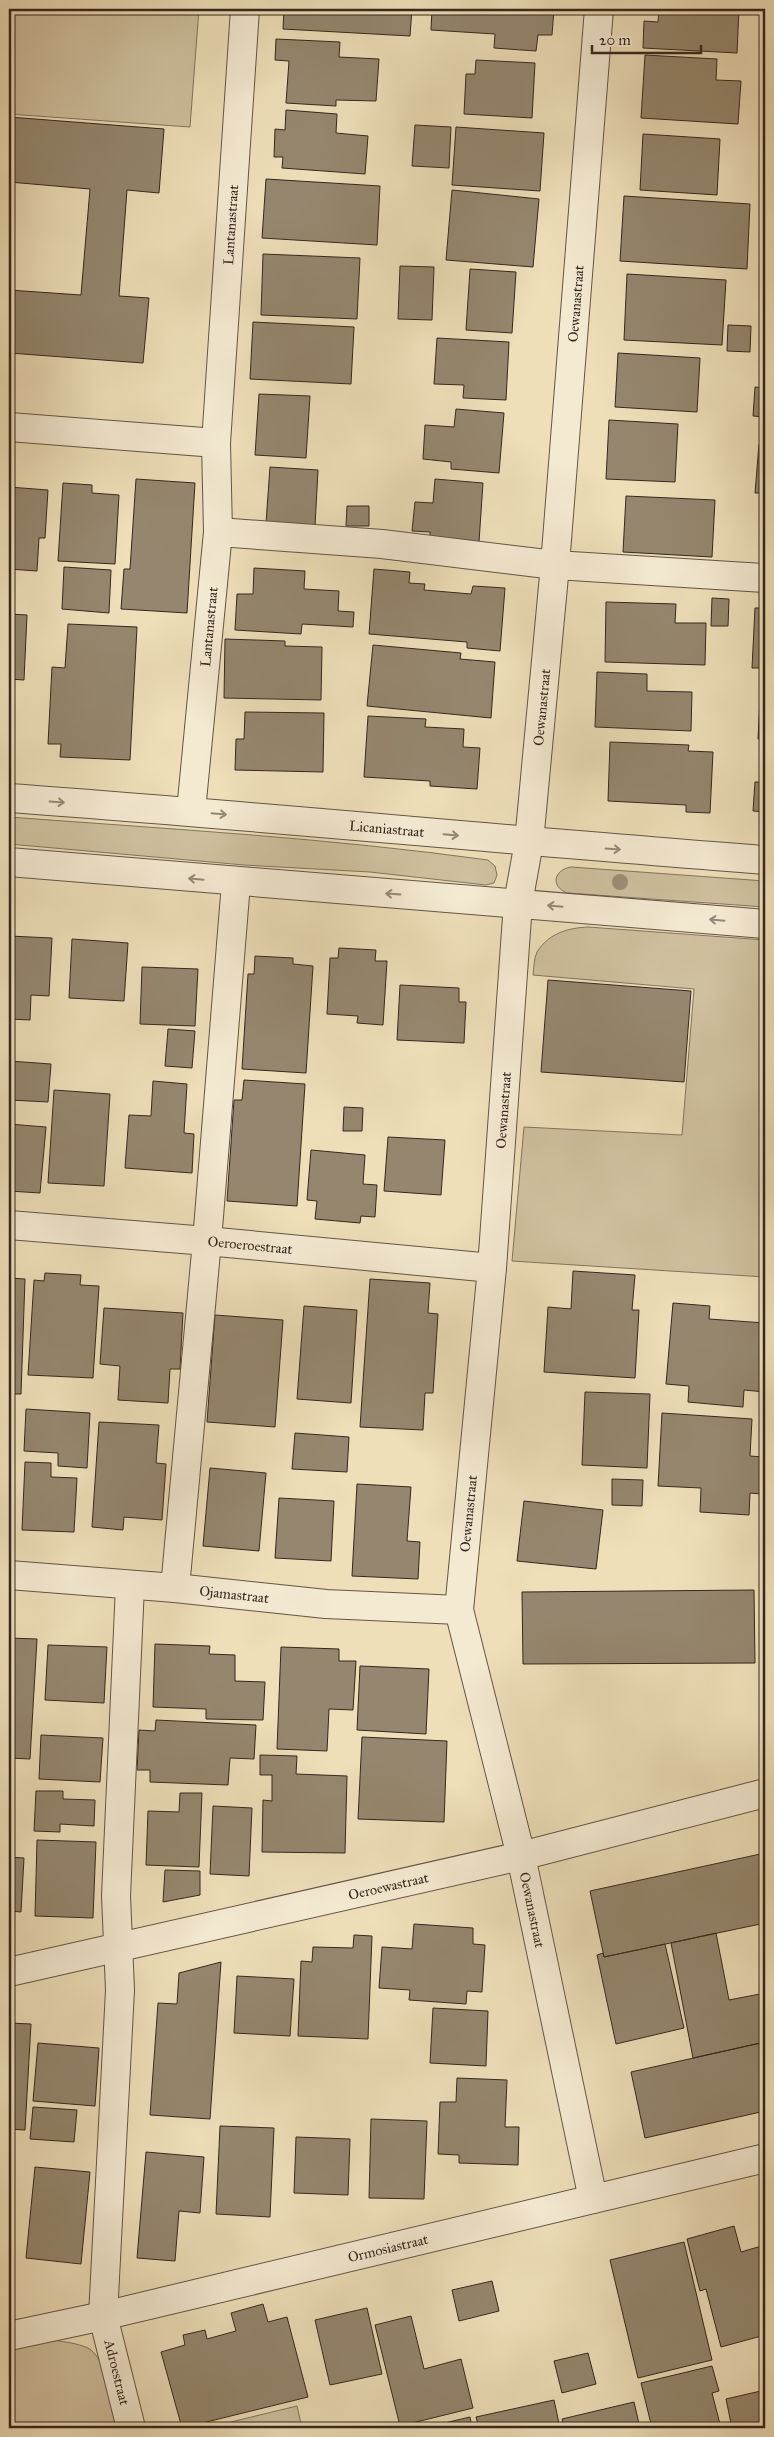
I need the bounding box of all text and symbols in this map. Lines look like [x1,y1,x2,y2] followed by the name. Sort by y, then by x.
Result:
[592,22,700,54] scale bar
[599,31,631,49] text: 20 m
[219,184,242,265] street label: Lantanastraat
[564,265,587,343] street label: Oewanastraat
[196,586,221,668] street label: Lantanastraat
[530,668,554,746] street label: Oewanastraat
[49,797,65,806] one-way arrow
[211,809,227,818] one-way arrow
[348,817,425,840] street label: Licaniastraat
[443,830,459,840] one-way arrow
[605,844,621,853] one-way arrow
[188,874,204,884] one-way arrow
[385,889,401,899] one-way arrow
[547,901,563,911] one-way arrow
[709,915,725,925] one-way arrow
[492,1071,514,1149] street label: Oewanastraat
[207,1233,293,1258] street label: Oeroeroestraat
[456,1474,480,1553] street label: Oewanastraat
[199,1582,270,1606] street label: Ojamastraat
[347,1869,430,1903] street label: Oeroewastraat
[516,1871,548,1950] street label: Oewanastraat
[346,2230,430,2266] street label: Ormosiastraat
[101,2337,133,2407] street label: Adroestraat

